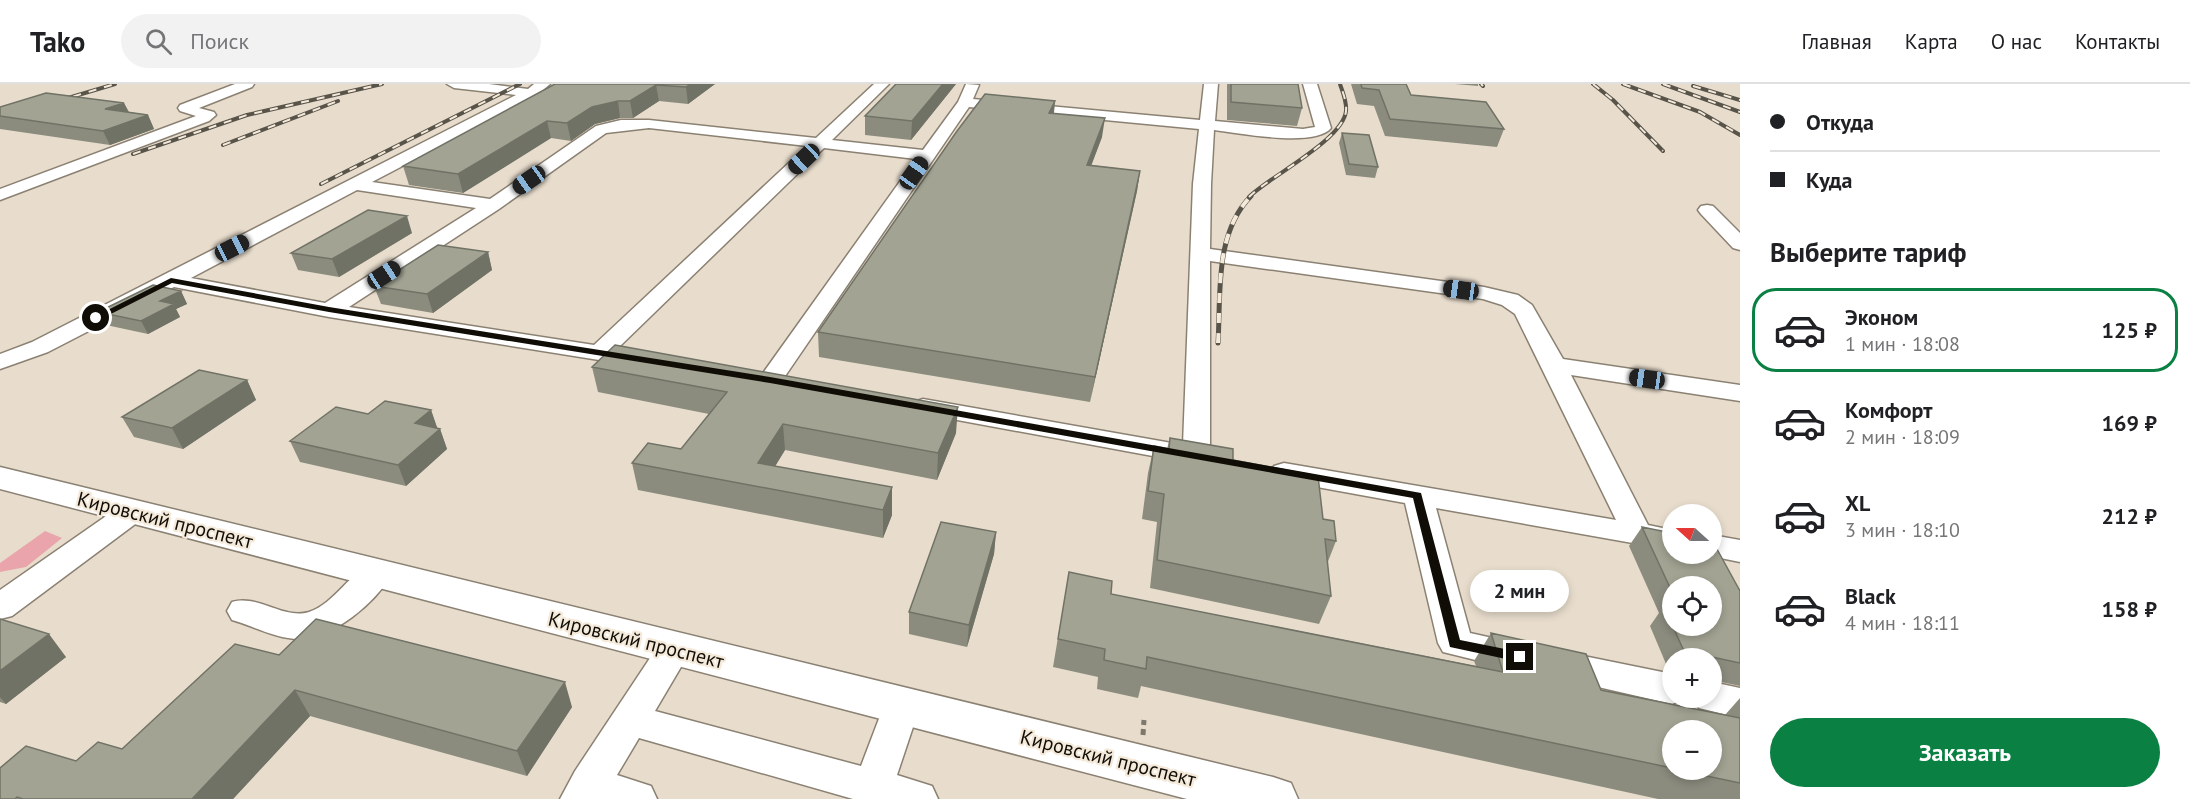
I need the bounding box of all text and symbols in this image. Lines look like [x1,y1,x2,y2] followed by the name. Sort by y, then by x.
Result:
[121,14,541,68] search box
[30,23,85,60] text: Tako
[142,25,175,58] icon: search
[190,27,249,55] text: Поиск
[1801,28,1872,55] text: Главная
[1905,28,1958,55] text: Карта
[1991,28,2042,55] text: О нас
[2075,28,2160,55] text: Контакты
[1806,108,1874,136] text: Откуда
[785,140,823,178] car
[896,153,932,193] car
[509,162,549,198] car
[1806,166,1853,194] text: Куда
[212,232,252,264] car
[1770,235,1966,269] text: Выберите тариф
[364,258,404,292] car
[1442,279,1480,301] car
[1773,303,1827,357] icon: car
[1845,303,1918,331] text: Эконом
[82,304,109,331] route start
[2102,316,2157,344] text: 125 ₽
[1845,331,1960,357] text: 1 мин · 18:08
[1628,368,1666,390] car
[1773,396,1827,450] icon: car
[1845,396,1933,424] text: Комфорт
[2102,409,2157,437] text: 169 ₽
[1845,424,1960,450] text: 2 мин · 18:09
[75,486,256,554] street label: Кировский проспект
[1773,489,1827,543] icon: car
[1845,489,1870,517] text: XL
[2102,502,2157,530] text: 212 ₽
[1662,504,1722,564] north arrow
[1662,504,1722,780] map controls
[1845,517,1960,543] text: 3 мин · 18:10
[1470,570,1570,612] callout: 2 мин
[1662,576,1722,636] button: locate
[1494,578,1545,604] text: 2 мин
[1773,582,1827,636] icon: car
[1845,582,1896,610] text: Black
[2102,595,2157,623] text: 158 ₽
[546,606,727,674] street label: Кировский проспект
[1845,610,1960,636] text: 4 мин · 18:11
[1506,643,1533,670] route end
[1662,648,1722,708] button: +
[1770,718,2160,787] button: Заказать
[1662,720,1722,780] button: −
[1018,724,1199,792] street label: Кировский проспект

